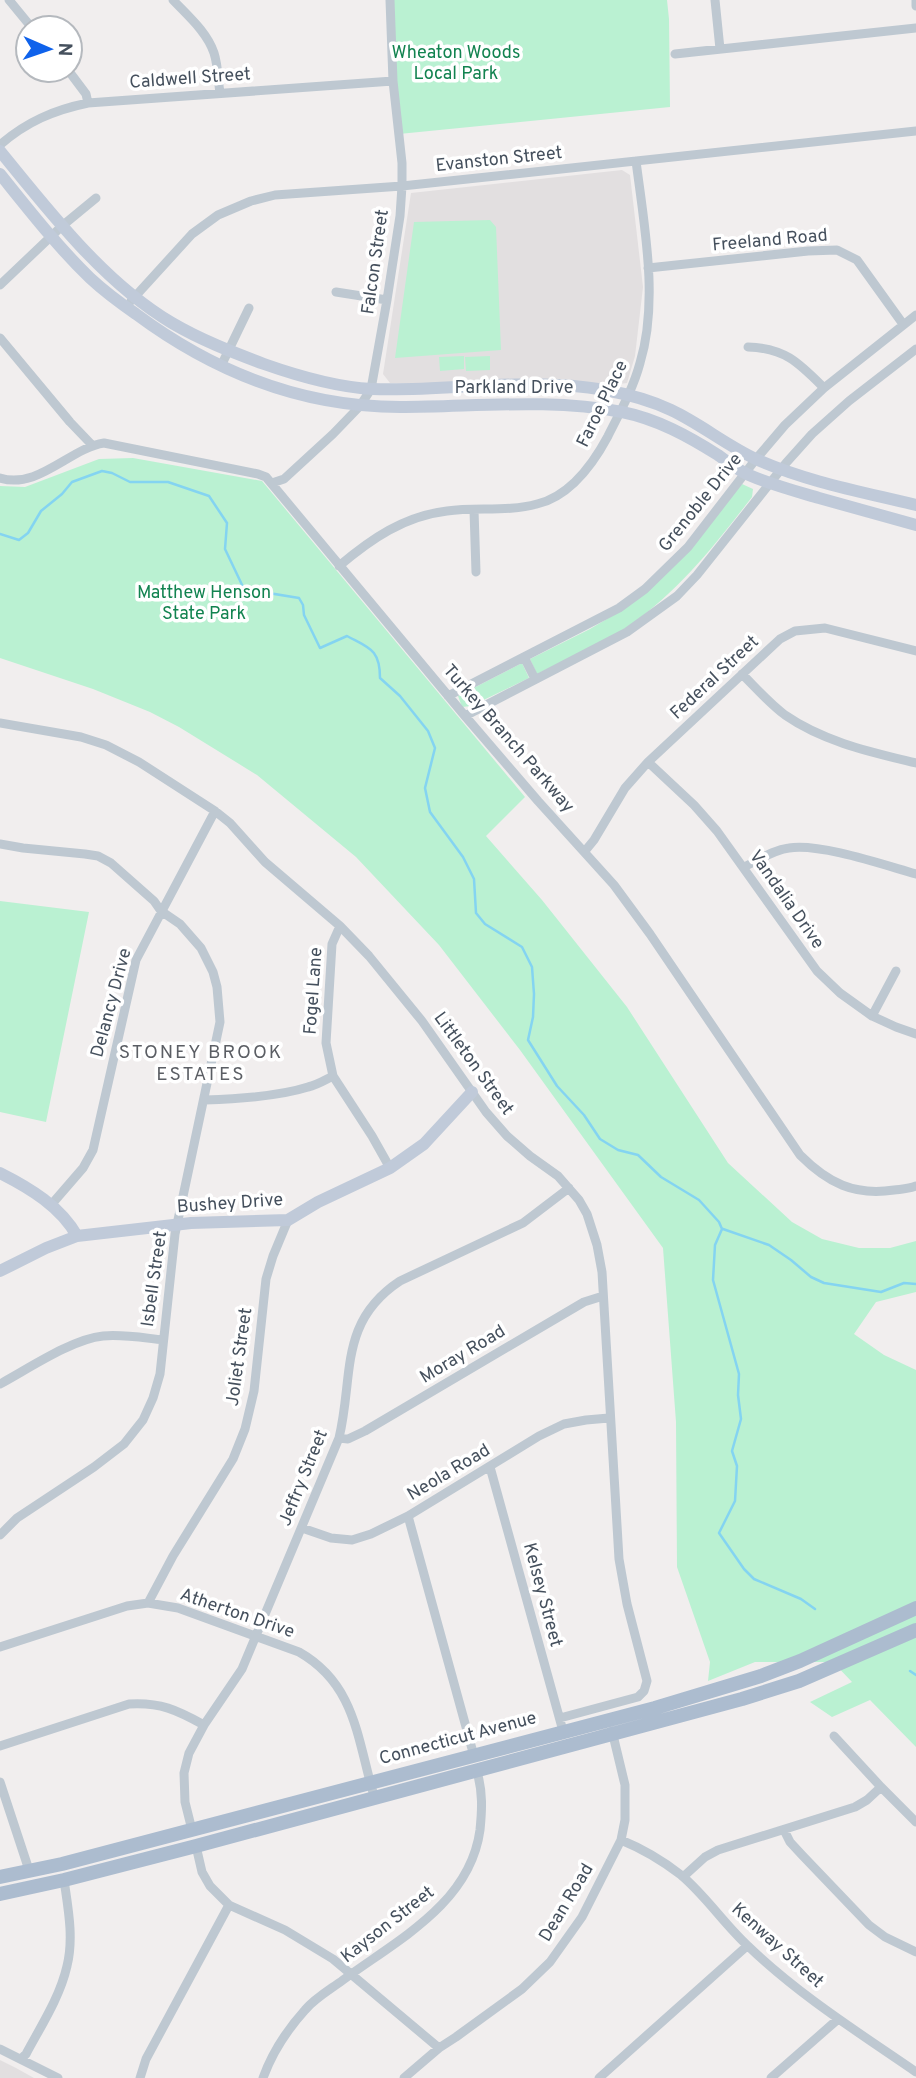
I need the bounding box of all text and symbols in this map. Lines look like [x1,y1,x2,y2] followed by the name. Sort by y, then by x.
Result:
[14,14,84,84] north arrow
[52,42,76,57] text: N
[392,42,520,86] park label: Wheaton Woods Local Park
[129,63,251,95] street label: Caldwell Street
[435,142,563,178] street label: Evanston Street
[357,208,395,316] street label: Falcon Street
[711,224,829,258] street label: Freeland Road
[572,357,634,451] street label: Faroe Place
[455,377,573,400] street label: Parkland Drive
[654,449,748,557] street label: Grenoble Drive
[137,582,271,626] park label: Matthew Henson State Park
[666,631,764,725] street label: Federal Street
[437,660,579,818] street label: Turkey Branch Parkway
[743,846,829,954] street label: Vandalia Drive
[86,946,138,1060] street label: Delancy Drive
[299,947,329,1035] street label: Fogel Lane
[428,1008,518,1120] street label: Littleton Street
[119,1041,283,1087] district label: STONEY BROOK ESTATES
[176,1189,284,1219] street label: Bushey Drive
[137,1230,173,1328] street label: Isbell Street
[222,1306,258,1408] street label: Joliet Street
[416,1320,510,1390] street label: Moray Road
[274,1426,334,1530] street label: Jeffry Street
[403,1439,495,1507] street label: Neola Road
[517,1540,567,1650] street label: Kelsey Street
[177,1584,297,1644] street label: Atherton Drive
[377,1707,539,1771] street label: Connecticut Avenue
[535,1860,599,1946] street label: Dean Road
[337,1881,439,1969] street label: Kayson Street
[726,1898,828,1994] street label: Kenway Street

